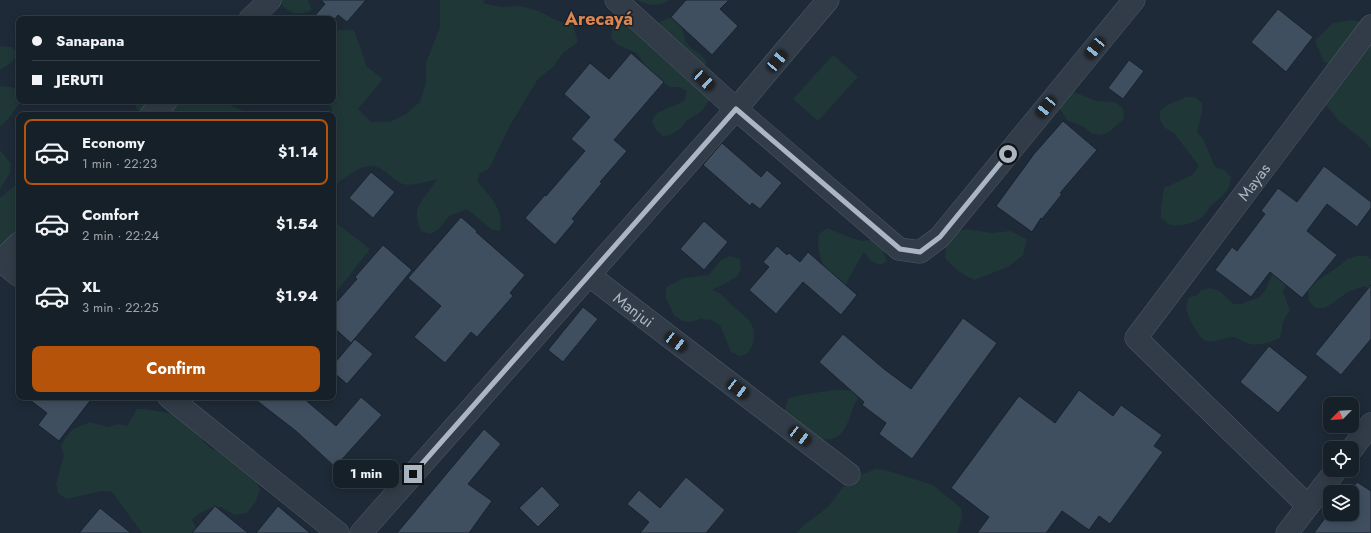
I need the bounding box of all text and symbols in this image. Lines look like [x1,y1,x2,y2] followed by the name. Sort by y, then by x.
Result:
[564,6,633,32] district label: Arecayá
[56,30,124,52] text: Sanapana
[1083,35,1107,61] car
[765,48,789,74] car
[691,67,717,93] car
[56,69,103,91] text: JERUTI
[1034,94,1058,120] car
[82,132,145,154] text: Economy
[34,134,70,170] icon: car
[278,141,318,163] text: $1.14
[999,145,1017,163] route start
[82,154,157,173] text: 1 min · 22:23
[1232,158,1276,206] street label: Mayas
[82,204,139,226] text: Comfort
[34,206,70,242] icon: car
[276,213,318,235] text: $1.54
[82,226,159,245] text: 2 min · 22:24
[82,276,100,298] text: XL
[34,278,70,314] icon: car
[276,285,318,307] text: $1.94
[608,287,659,333] street label: Manjui
[82,298,158,317] text: 3 min · 22:25
[663,330,689,354] car
[32,346,320,392] button: Confirm
[725,377,751,401] car
[1323,397,1359,433] north arrow
[1323,397,1359,521] map controls
[787,424,813,448] car
[1323,441,1359,477] button: locate
[333,460,399,488] callout: 1 min
[350,464,382,483] text: 1 min
[404,465,422,483] route end
[1323,485,1359,521] button: layers

